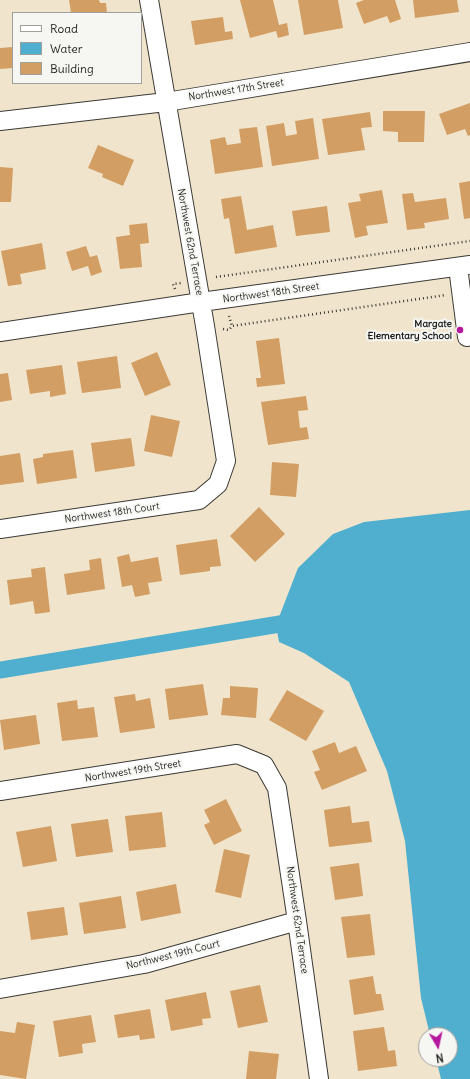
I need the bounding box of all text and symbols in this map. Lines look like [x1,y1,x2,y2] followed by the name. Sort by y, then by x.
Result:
[12,12,142,84] legend
[50,21,78,36] text: Road
[50,41,83,56] text: Water
[50,61,94,76] text: Building
[188,77,284,103] street label: Northwest 17th Street
[175,188,205,296] street label: Northwest 62nd Terrace
[222,280,320,306] street label: Northwest 18th Street
[368,318,452,342] place label: Margate Elementary School
[455,325,465,335] marker: Margate Elementary School
[64,500,160,526] street label: Northwest 18th Court
[84,757,182,785] street label: Northwest 19th Street
[284,866,310,974] street label: Northwest 62nd Terrace
[125,938,221,972] street label: Northwest 19th Court
[418,1027,458,1067] north arrow
[435,1050,445,1065] text: N

